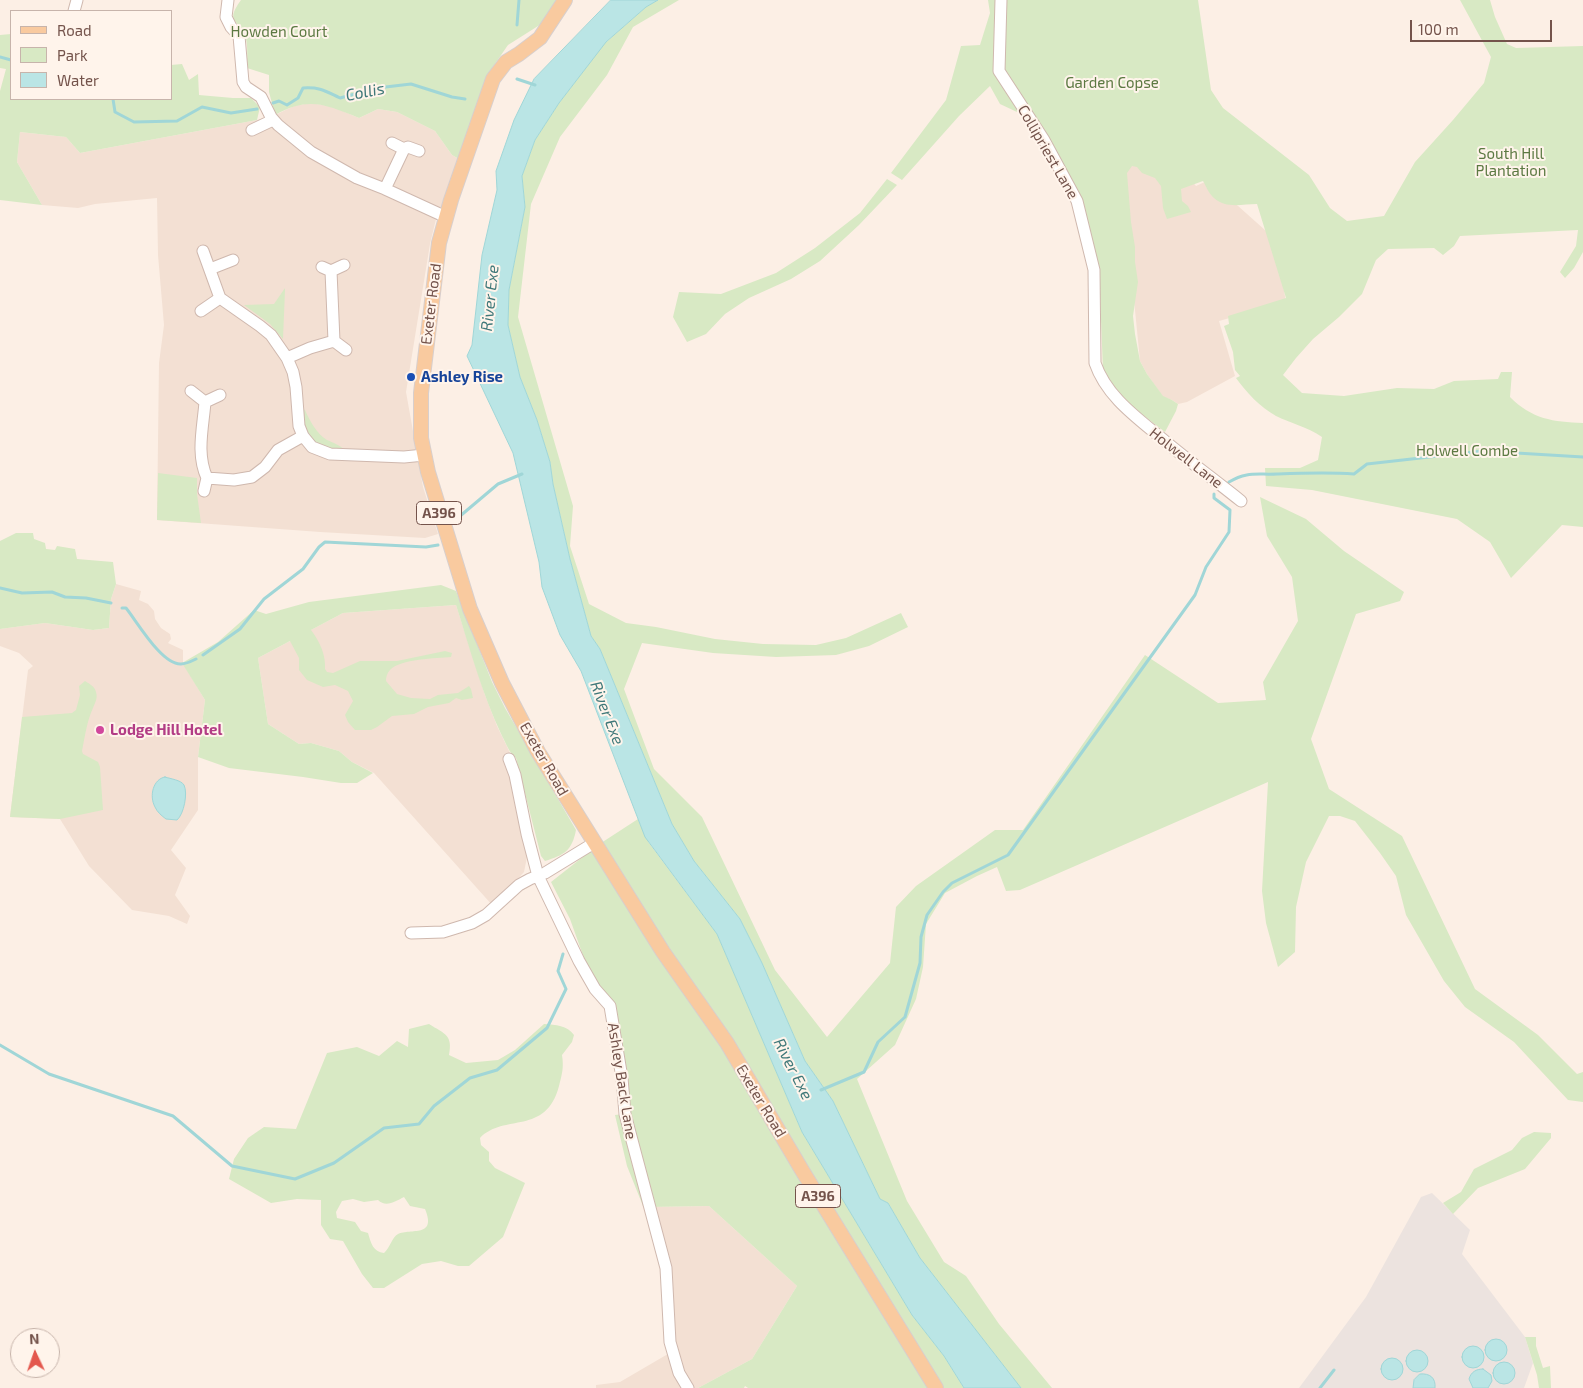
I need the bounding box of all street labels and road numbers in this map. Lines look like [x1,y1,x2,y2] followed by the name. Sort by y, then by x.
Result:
[1014,102,1082,202] street label: Collipriest Lane
[417,262,445,346] street label: Exeter Road
[1146,424,1226,492] street label: Holwell Lane
[416,502,462,524] road number: A396
[516,719,572,799] street label: Exeter Road
[604,1021,640,1141] street label: Ashley Back Lane
[732,1061,790,1141] street label: Exeter Road
[796,1184,840,1208] road number: A396

